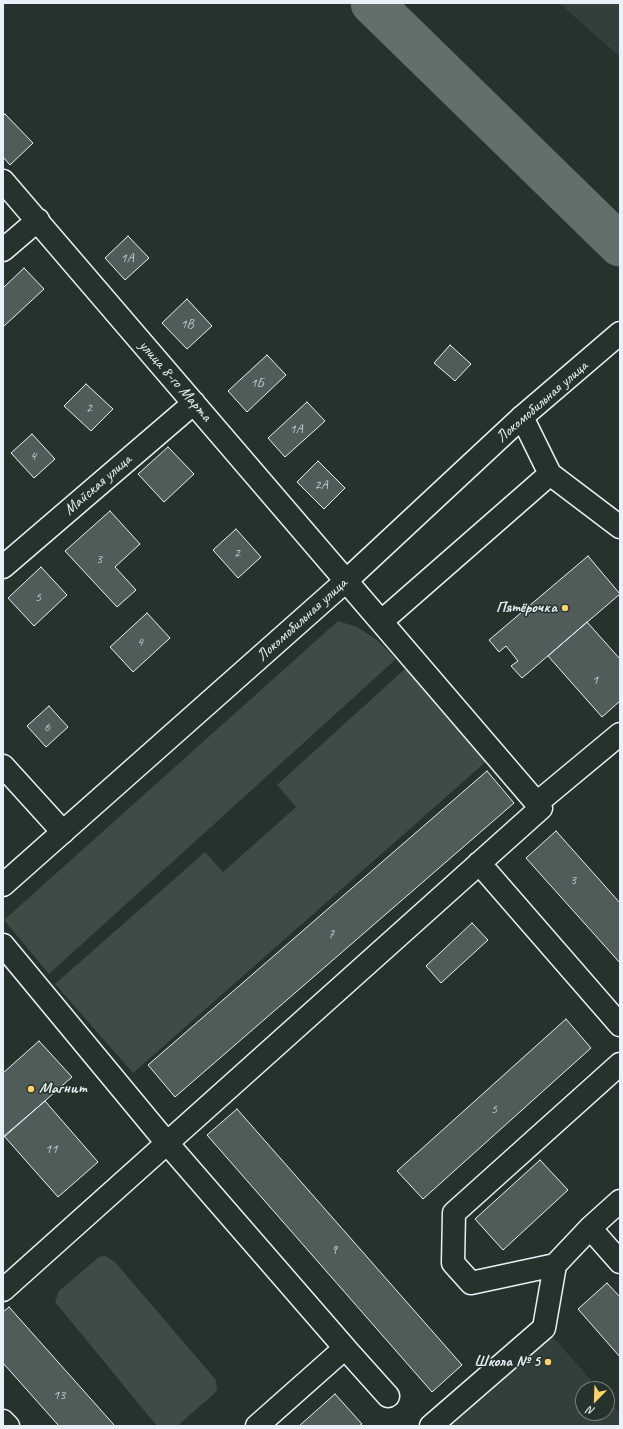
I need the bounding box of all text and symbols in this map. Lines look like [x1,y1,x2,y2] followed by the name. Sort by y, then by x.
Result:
[120,250,134,266] house number: 1А
[180,316,194,332] house number: 1В
[134,336,216,426] street label: улица 8-го Марта
[492,357,592,447] street label: Локомобильная улица
[250,375,264,391] house number: 1Б
[86,400,92,416] house number: 2
[289,421,303,437] house number: 1А
[30,448,36,464] house number: 4
[60,450,136,520] street label: Майская улица
[314,477,328,493] house number: 2А
[234,545,240,561] house number: 2
[96,551,102,567] house number: 3
[253,574,351,666] street label: Локомобильная улица
[35,589,41,605] house number: 5
[496,598,557,618] place label: Пятёрочка
[560,603,570,613] marker: Пятёрочка
[137,634,143,650] house number: 4
[592,672,598,688] house number: 1
[44,719,50,735] house number: 6
[570,872,576,888] house number: 3
[328,926,334,942] house number: 7
[39,1079,87,1099] place label: Магнит
[26,1084,36,1094] marker: Магнит
[491,1101,497,1117] house number: 5
[45,1141,57,1157] house number: 11
[331,1242,337,1258] house number: 9
[474,1352,540,1372] place label: Школа № 5
[543,1357,553,1367] marker: Школа № 5
[575,1381,615,1421] north arrow
[53,1387,65,1403] house number: 13
[585,1403,597,1419] text: N

